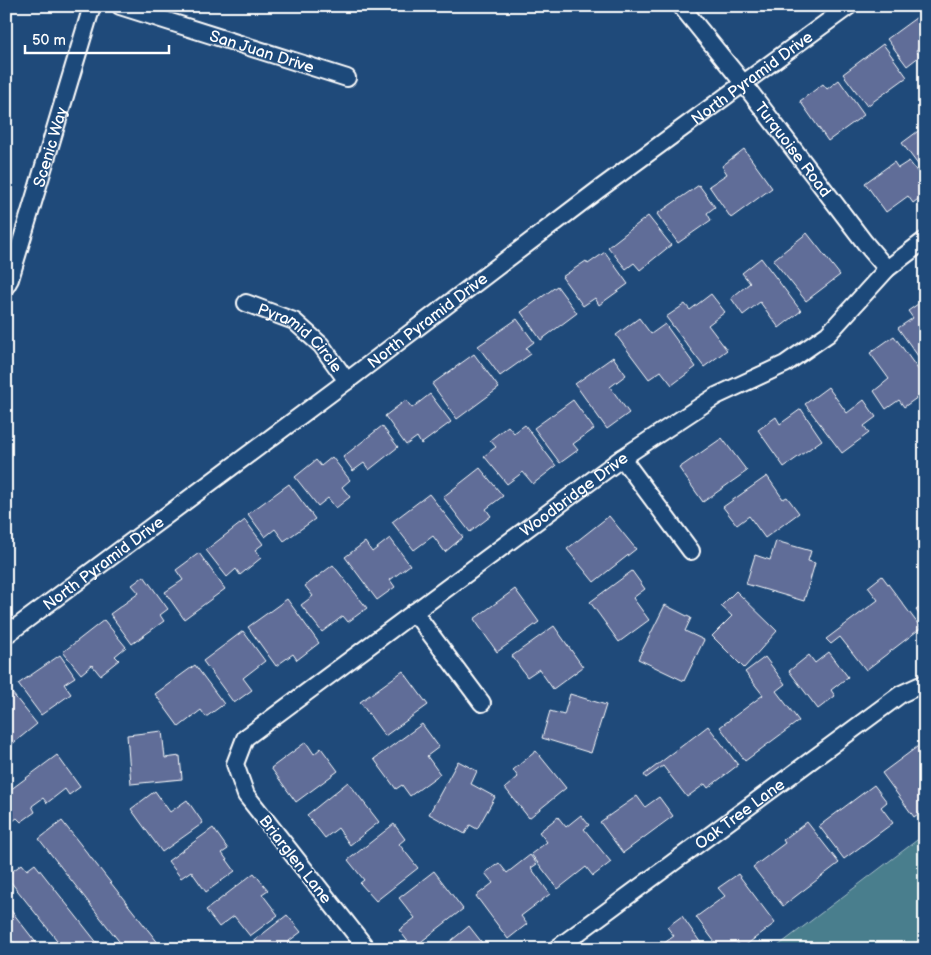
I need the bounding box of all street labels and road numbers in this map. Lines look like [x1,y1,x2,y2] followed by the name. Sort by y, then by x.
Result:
[207,27,317,78] street label: San Juan Drive
[688,28,817,129] street label: North Pyramid Drive
[750,99,835,201] street label: Turquoise Road
[30,104,72,190] street label: Scenic Way
[364,269,492,373] street label: North Pyramid Drive
[255,300,346,377] street label: Pyramid Circle
[517,449,633,541] street label: Woodbridge Drive
[40,512,168,615] street label: North Pyramid Drive
[692,775,789,854] street label: Oak Tree Lane
[254,812,335,908] street label: Briarglen Lane

